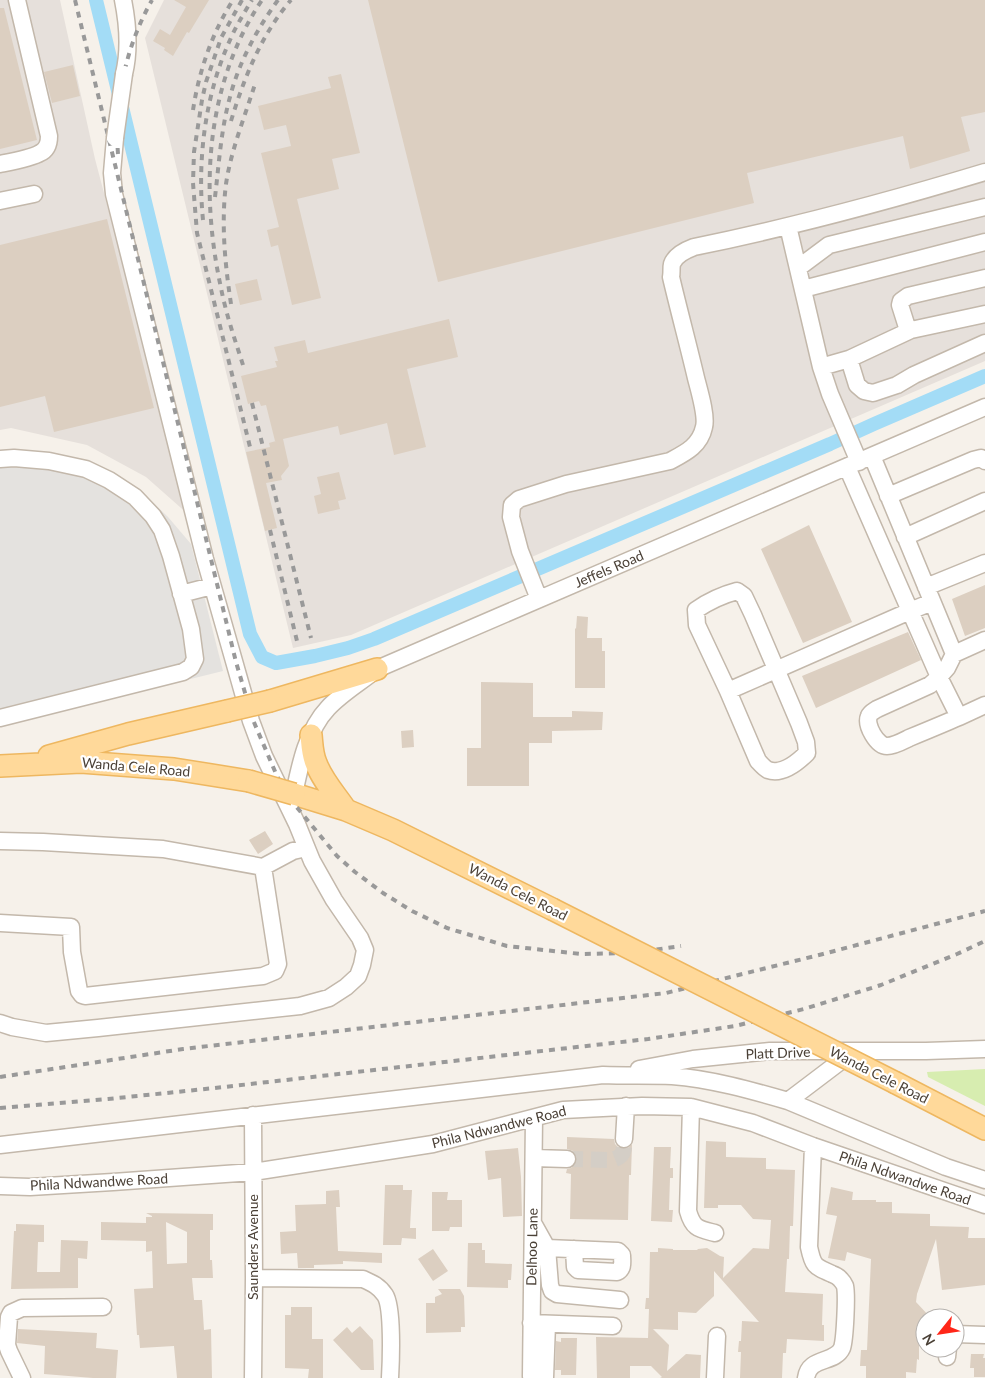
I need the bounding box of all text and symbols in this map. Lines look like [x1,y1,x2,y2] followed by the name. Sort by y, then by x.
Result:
[572,546,646,591] street label: Jeffels Road
[81,753,191,780] street label: Wanda Cele Road
[466,859,571,924] street label: Wanda Cele Road
[827,1042,932,1107] street label: Wanda Cele Road
[745,1043,811,1062] street label: Platt Drive
[430,1102,568,1151] street label: Phila Ndwandwe Road
[837,1147,973,1208] street label: Phila Ndwandwe Road
[30,1169,168,1194] street label: Phila Ndwandwe Road
[244,1194,261,1300] street label: Saunders Avenue
[522,1208,541,1286] street label: Delhoo Lane
[915,1308,965,1358] north arrow
[918,1331,938,1349] text: N

